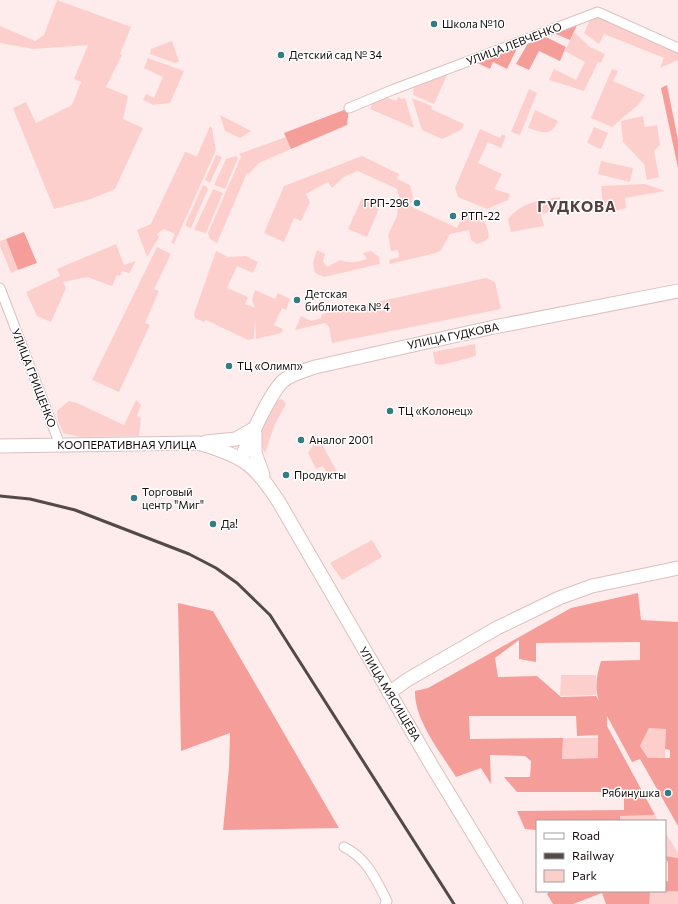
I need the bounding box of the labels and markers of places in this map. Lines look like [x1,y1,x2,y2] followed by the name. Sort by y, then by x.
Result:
[442,17,505,30] place label: Школа №10
[429,19,439,29] marker: Школа №10
[289,48,383,61] place label: Детский сад № 34
[276,50,286,60] marker: Детский сад № 34
[364,196,409,209] place label: ГРП-296
[412,198,422,208] marker: ГРП-296
[461,209,500,222] place label: РТП-22
[448,211,458,221] marker: РТП-22
[305,287,390,313] place label: Детская библиотека № 4
[292,295,302,305] marker: Детская библиотека № 4
[237,359,303,372] place label: ТЦ «Олимп»
[224,361,234,371] marker: ТЦ «Олимп»
[398,404,473,417] place label: ТЦ «Колонец»
[385,406,395,416] marker: ТЦ «Колонец»
[309,433,374,446] place label: Аналог 2001
[296,435,306,445] marker: Аналог 2001
[294,468,346,481] place label: Продукты
[281,470,291,480] marker: Продукты
[142,485,204,511] place label: Торговый центр "Миг"
[129,493,139,503] marker: Торговый центр "Миг"
[221,517,238,530] place label: Да!
[208,519,218,529] marker: Да!
[602,786,660,799] place label: Рябинушка
[663,788,673,798] marker: Рябинушка

